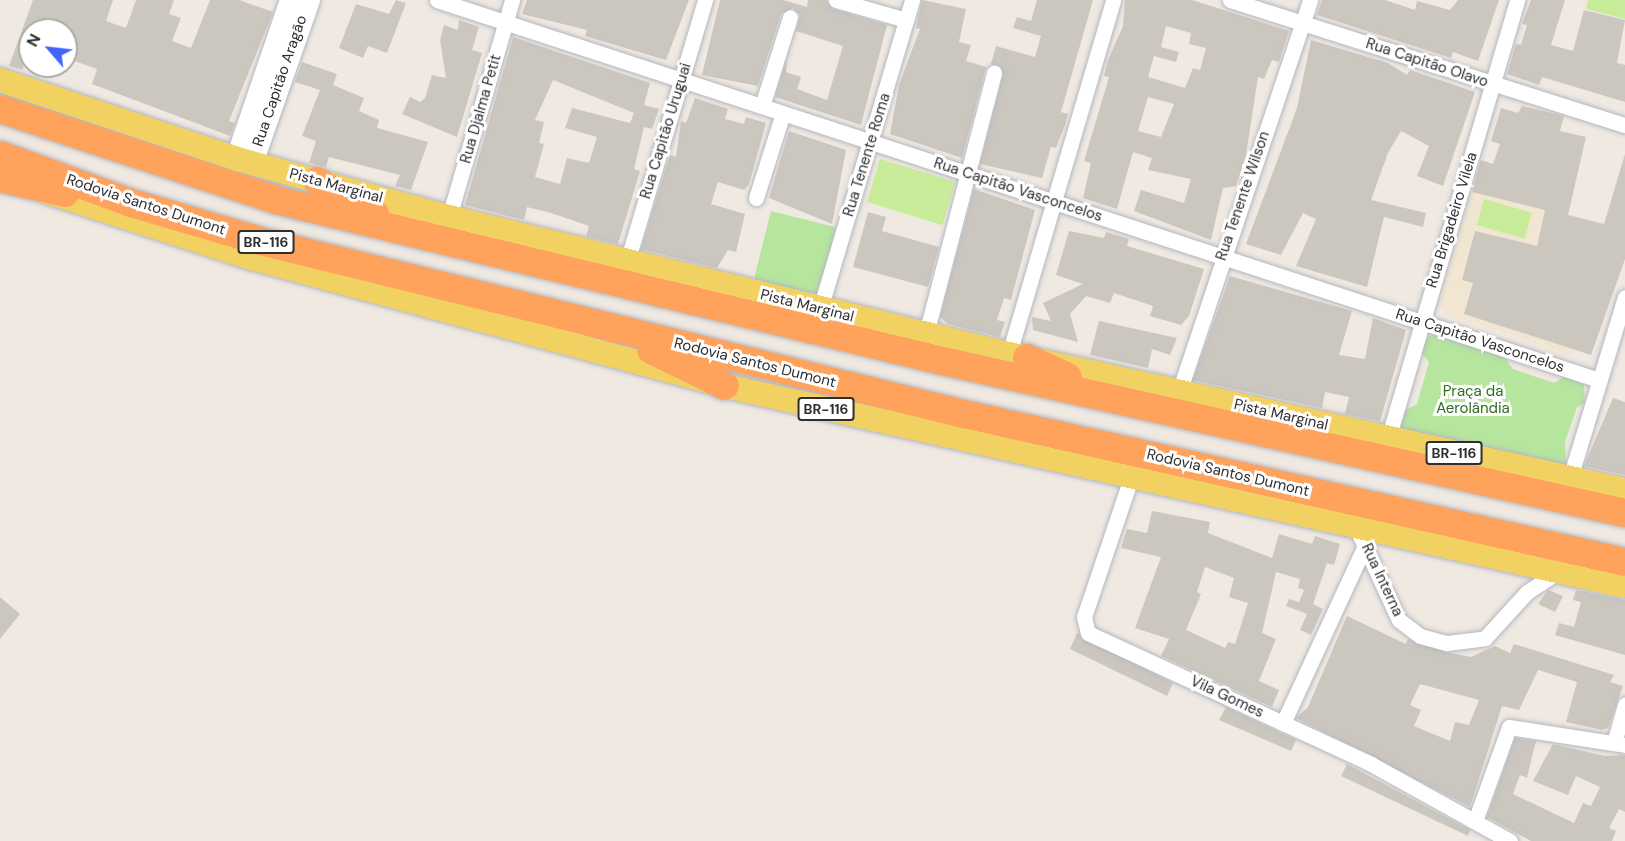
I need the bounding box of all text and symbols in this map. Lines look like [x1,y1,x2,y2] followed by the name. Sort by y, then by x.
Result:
[249,13,311,149] street label: Rua Capitão Aragão
[18,18,78,78] north arrow
[21,30,45,50] text: N
[1363,35,1491,91] street label: Rua Capitão Olavo
[457,52,505,166] street label: Rua Djalma Petit
[637,61,695,201] street label: Rua Capitão Uruguai
[840,91,894,219] street label: Rua Tenente Roma
[1212,129,1274,263] street label: Rua Tenente Wilson
[1423,150,1481,290] street label: Rua Brigadeiro Vilela
[931,154,1105,226] street label: Rua Capitão Vasconcelos
[287,165,385,207] street label: Pista Marginal
[64,171,228,239] street label: Rodovia Santos Dumont
[238,231,294,253] road number: BR-116
[758,286,856,326] street label: Pista Marginal
[1393,305,1567,377] street label: Rua Capitão Vasconcelos
[672,334,838,392] street label: Rodovia Santos Dumont
[1436,382,1510,417] park label: Praça da Aerolândia
[1232,395,1330,435] street label: Pista Marginal
[798,398,854,420] road number: BR-116
[1426,442,1482,464] road number: BR-116
[1145,446,1311,500] street label: Rodovia Santos Dumont
[1357,541,1407,619] street label: Rua Interna
[1187,672,1267,722] street label: Vila Gomes

